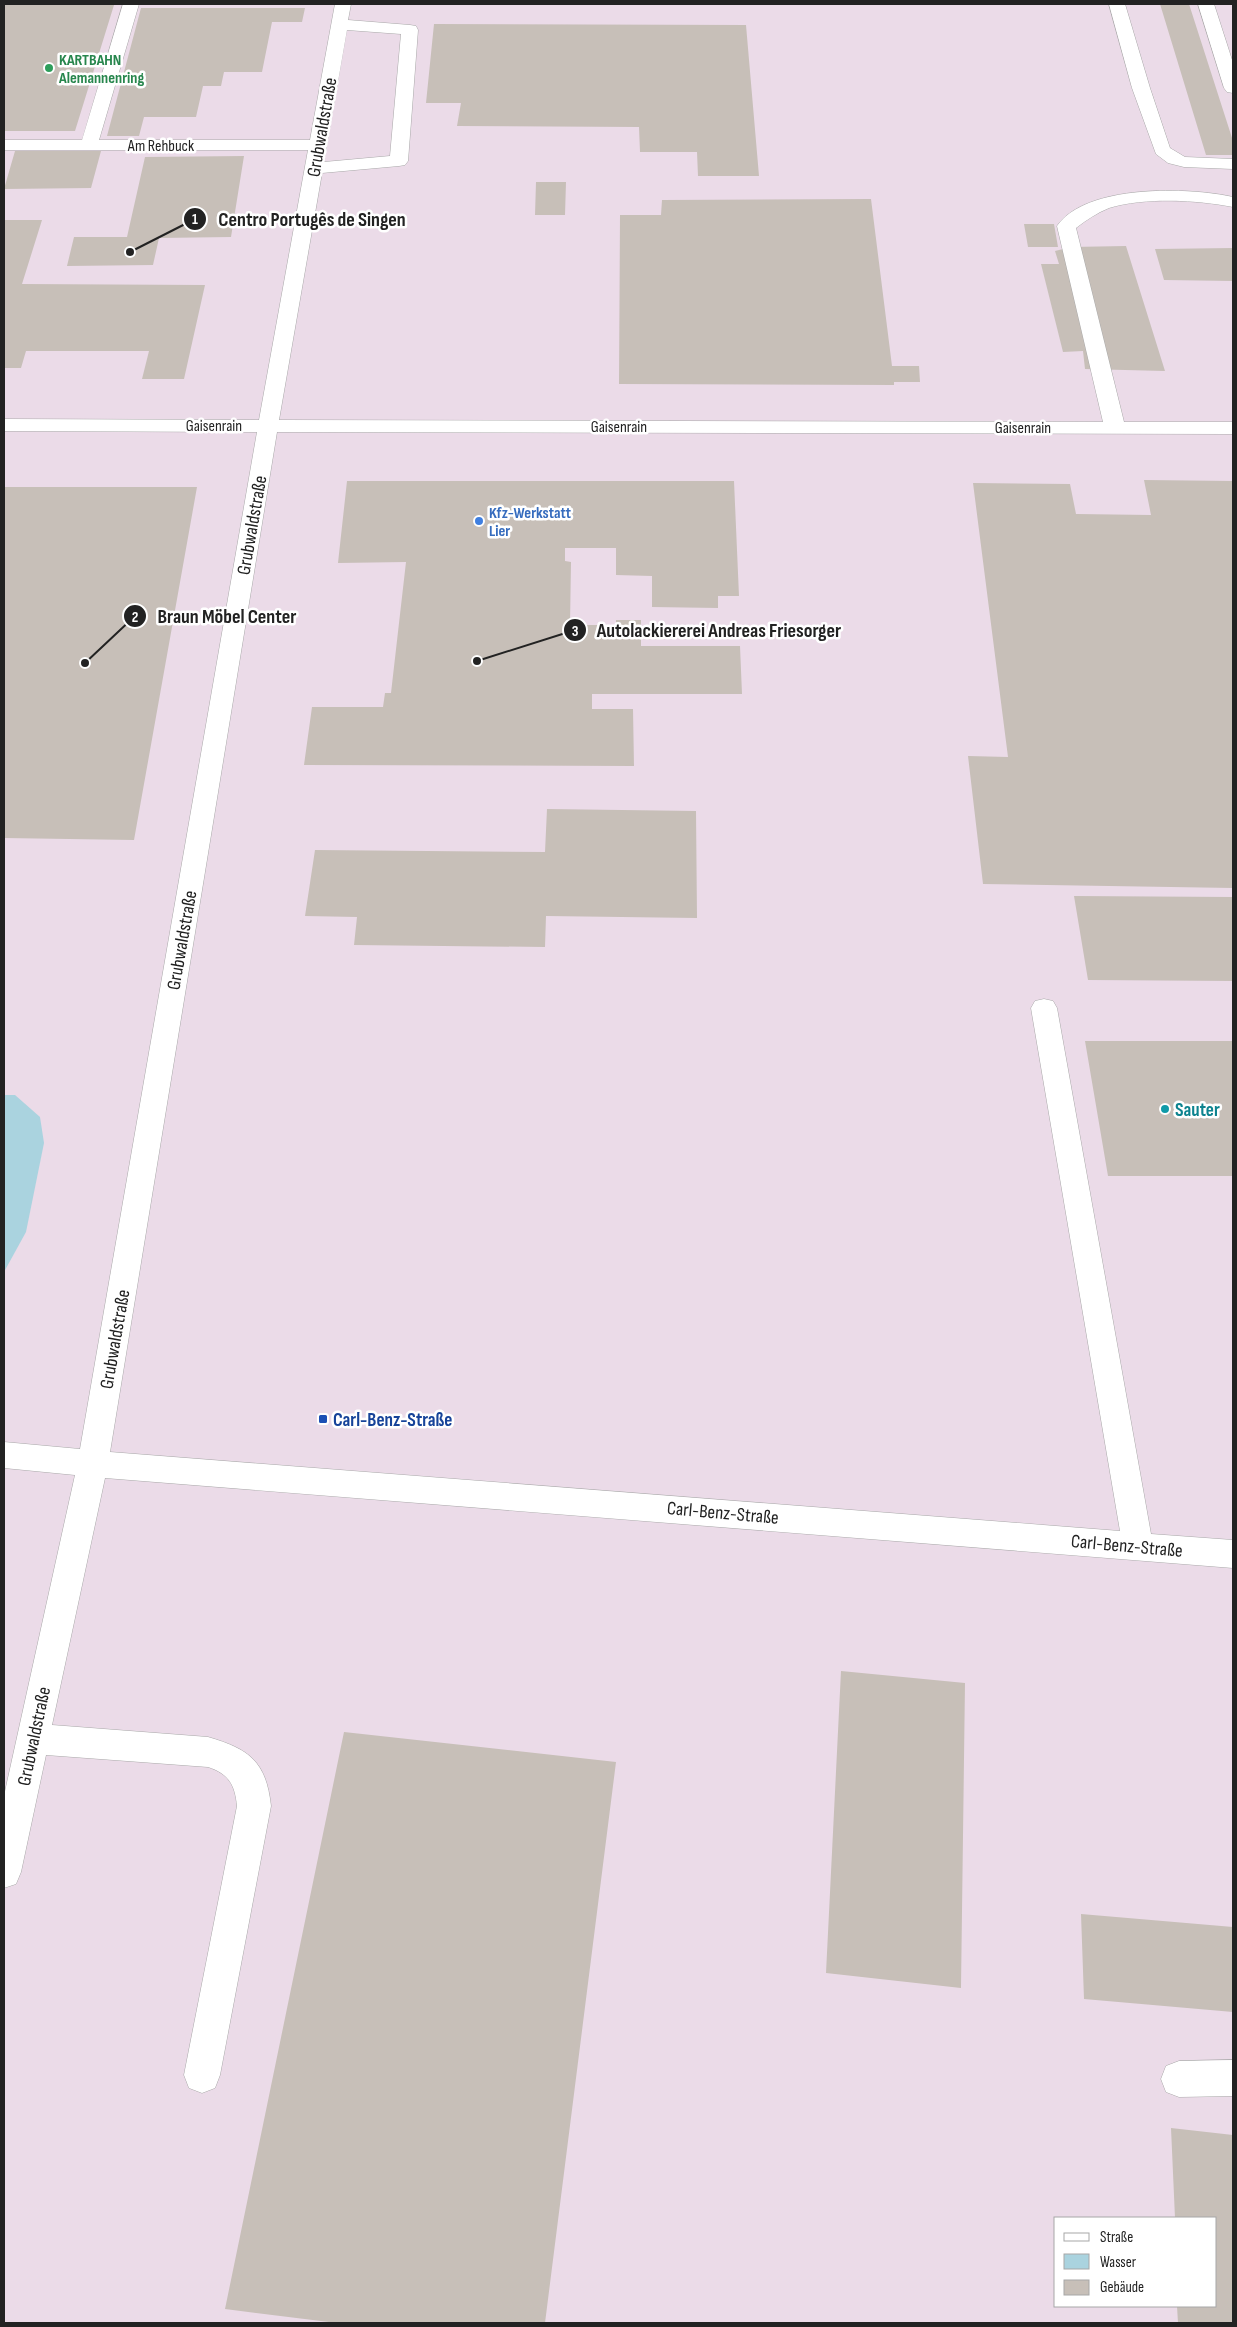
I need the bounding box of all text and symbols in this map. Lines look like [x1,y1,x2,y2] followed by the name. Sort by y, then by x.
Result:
[58,51,144,88] place label: KARTBAHN Alemannenring
[43,62,55,74] marker: KARTBAHN Alemannenring
[302,76,343,179] street label: Grubwaldstraße
[127,137,194,156] street label: Am Rehbuck
[183,201,415,236] callout: Centro Portugês de Singen
[218,208,406,232] text: Centro Portugês de Singen
[192,210,198,229] text: 1
[186,417,242,436] street label: Gaisenrain
[591,418,647,437] street label: Gaisenrain
[995,419,1051,438] street label: Gaisenrain
[232,474,273,577] street label: Grubwaldstraße
[489,504,571,541] place label: Kfz-Werkstatt Lier
[473,515,485,527] marker: Kfz-Werkstatt Lier
[123,599,307,634] callout: Braun Möbel Center
[157,605,297,629] text: Braun Möbel Center
[132,608,138,627] text: 2
[562,613,852,648] callout: Autolackiererei Andreas Friesorger
[596,619,841,643] text: Autolackiererei Andreas Friesorger
[572,622,579,641] text: 3
[162,889,203,992] street label: Grubwaldstraße
[1175,1099,1220,1122] place label: Sauter
[1159,1103,1171,1115] marker: Sauter
[95,1288,136,1391] street label: Grubwaldstraße
[333,1409,452,1432] place label: Carl-Benz-Straße
[317,1413,329,1425] marker: Carl-Benz-Straße
[666,1497,780,1530] street label: Carl-Benz-Straße
[1070,1530,1184,1563] street label: Carl-Benz-Straße
[13,1685,56,1788] street label: Grubwaldstraße
[1054,2217,1217,2307] legend
[1100,2228,1133,2247] text: Straße
[1100,2253,1137,2272] text: Wasser
[1100,2278,1144,2297] text: Gebäude

